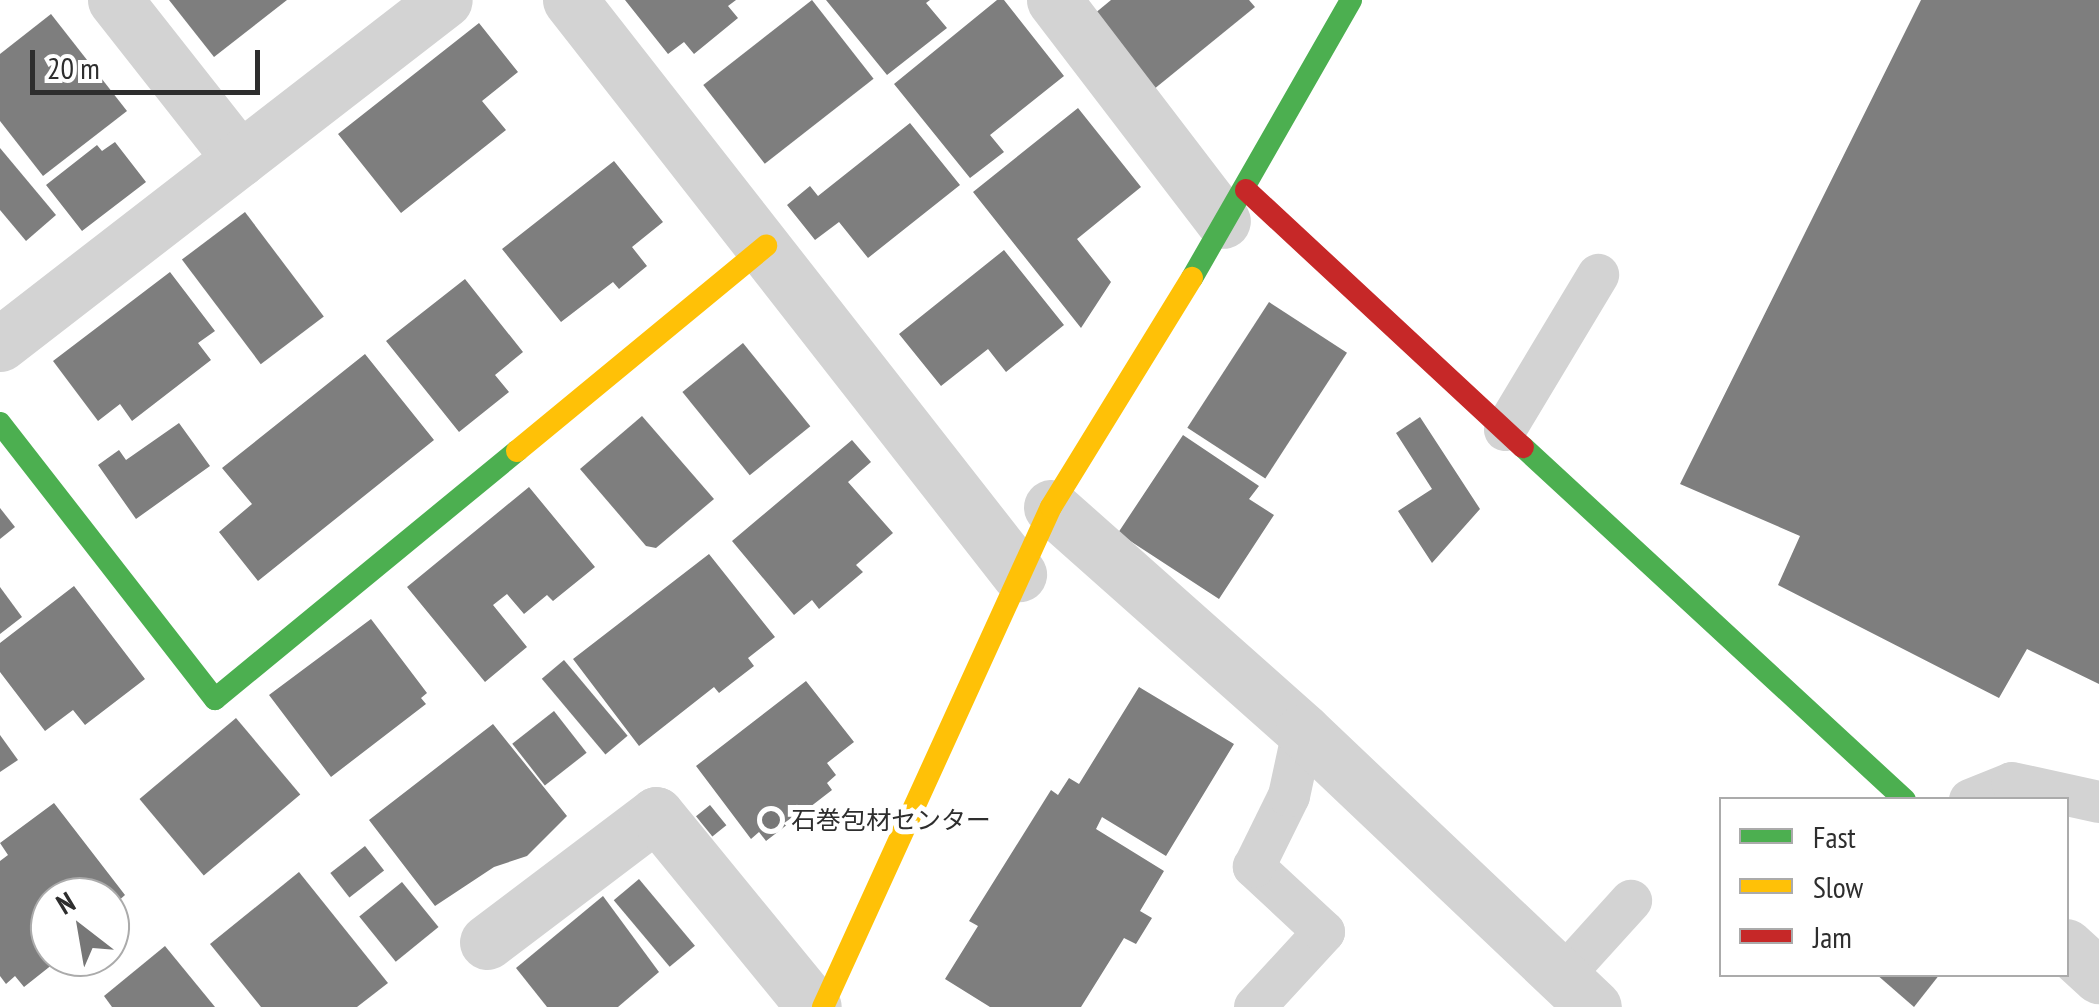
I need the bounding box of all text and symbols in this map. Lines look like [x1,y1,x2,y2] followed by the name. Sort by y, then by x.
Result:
[35,30,265,92] scale bar
[47,48,100,87] text: 20 m
[1719,797,2069,977] legend
[791,805,991,835] place label: 石巻包材センター
[760,809,782,831] marker: 石巻包材センター
[1813,817,1856,856] text: Fast
[1813,867,1863,906] text: Slow
[30,877,130,977] north arrow
[49,883,81,922] text: N
[1813,917,1852,956] text: Jam

